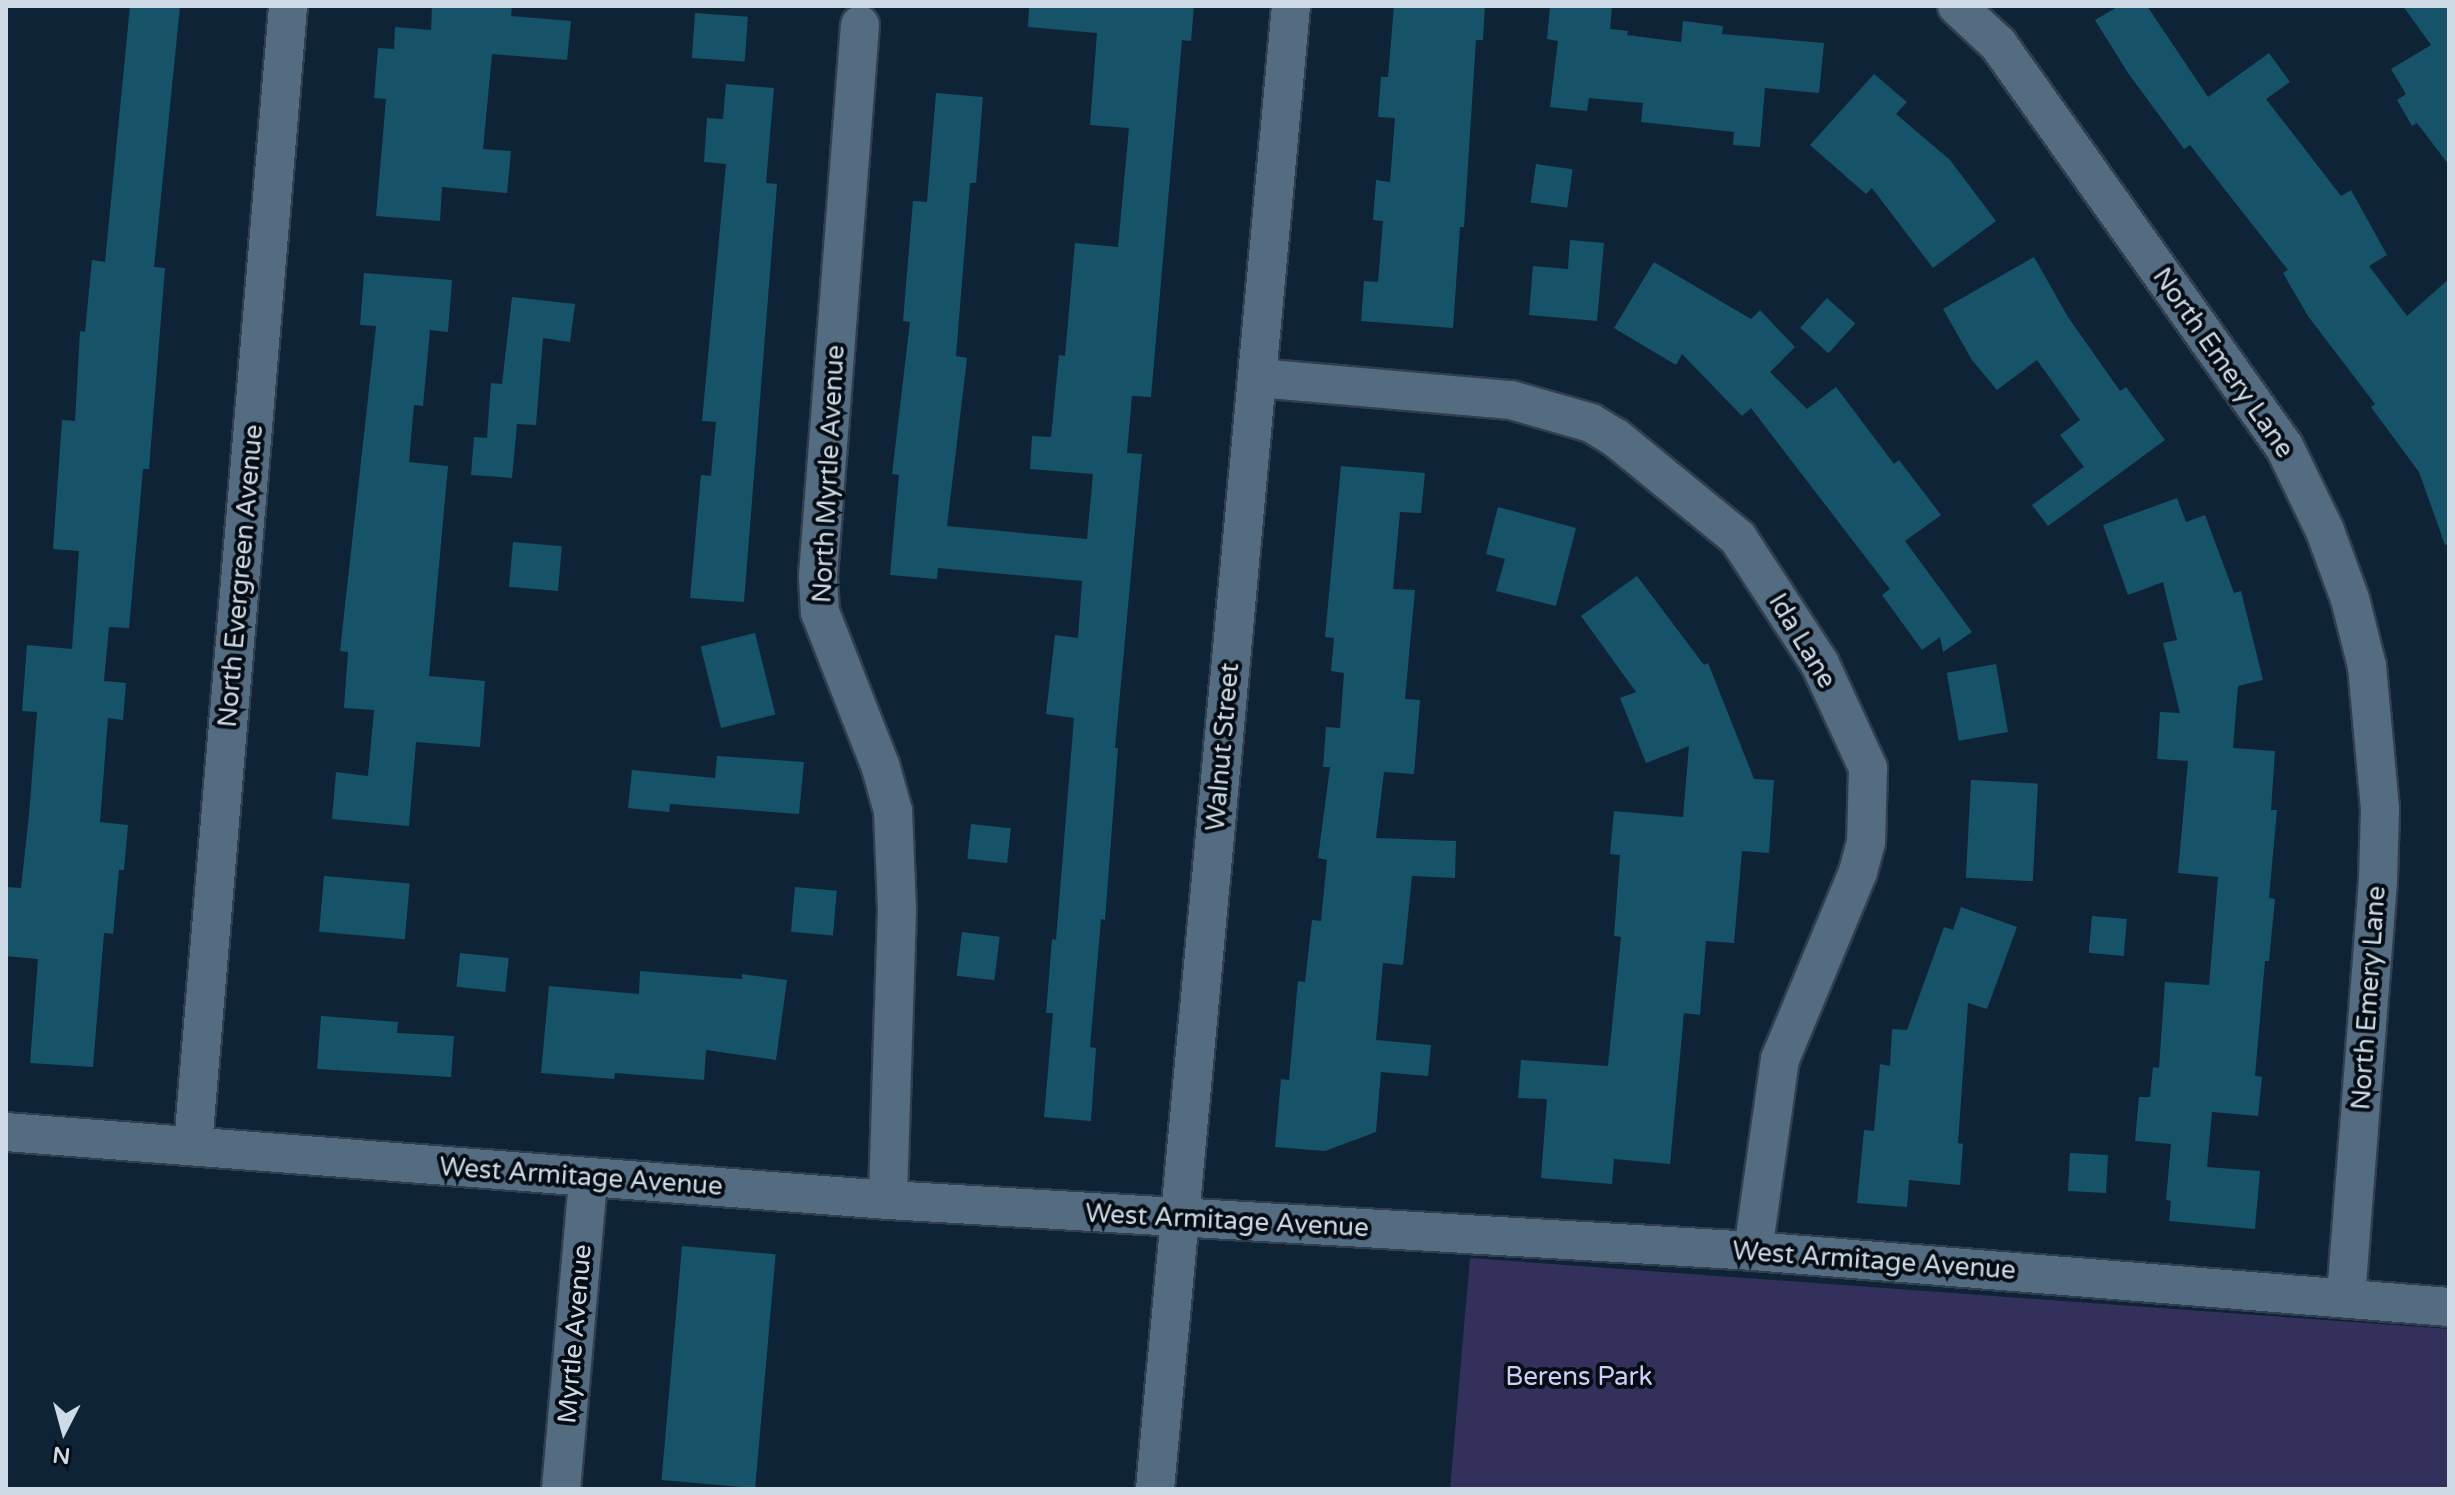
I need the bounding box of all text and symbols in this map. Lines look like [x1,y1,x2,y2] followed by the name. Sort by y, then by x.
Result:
[2146,262,2300,464] street label: North Emery Lane
[807,344,851,604] street label: North Myrtle Avenue
[212,423,270,729] street label: North Evergreen Avenue
[1762,588,1842,694] street label: Ida Lane
[1200,662,1246,832] street label: Walnut Street
[2346,885,2392,1111] street label: North Emery Lane
[438,1152,724,1202] street label: West Armitage Avenue
[1084,1198,1370,1244] street label: West Armitage Avenue
[1731,1236,2017,1286] street label: West Armitage Avenue
[552,1243,598,1425] street label: Myrtle Avenue
[1505,1361,1653,1393] park label: Berens Park
[24,1391,104,1471] north arrow
[51,1441,72,1469] text: N

